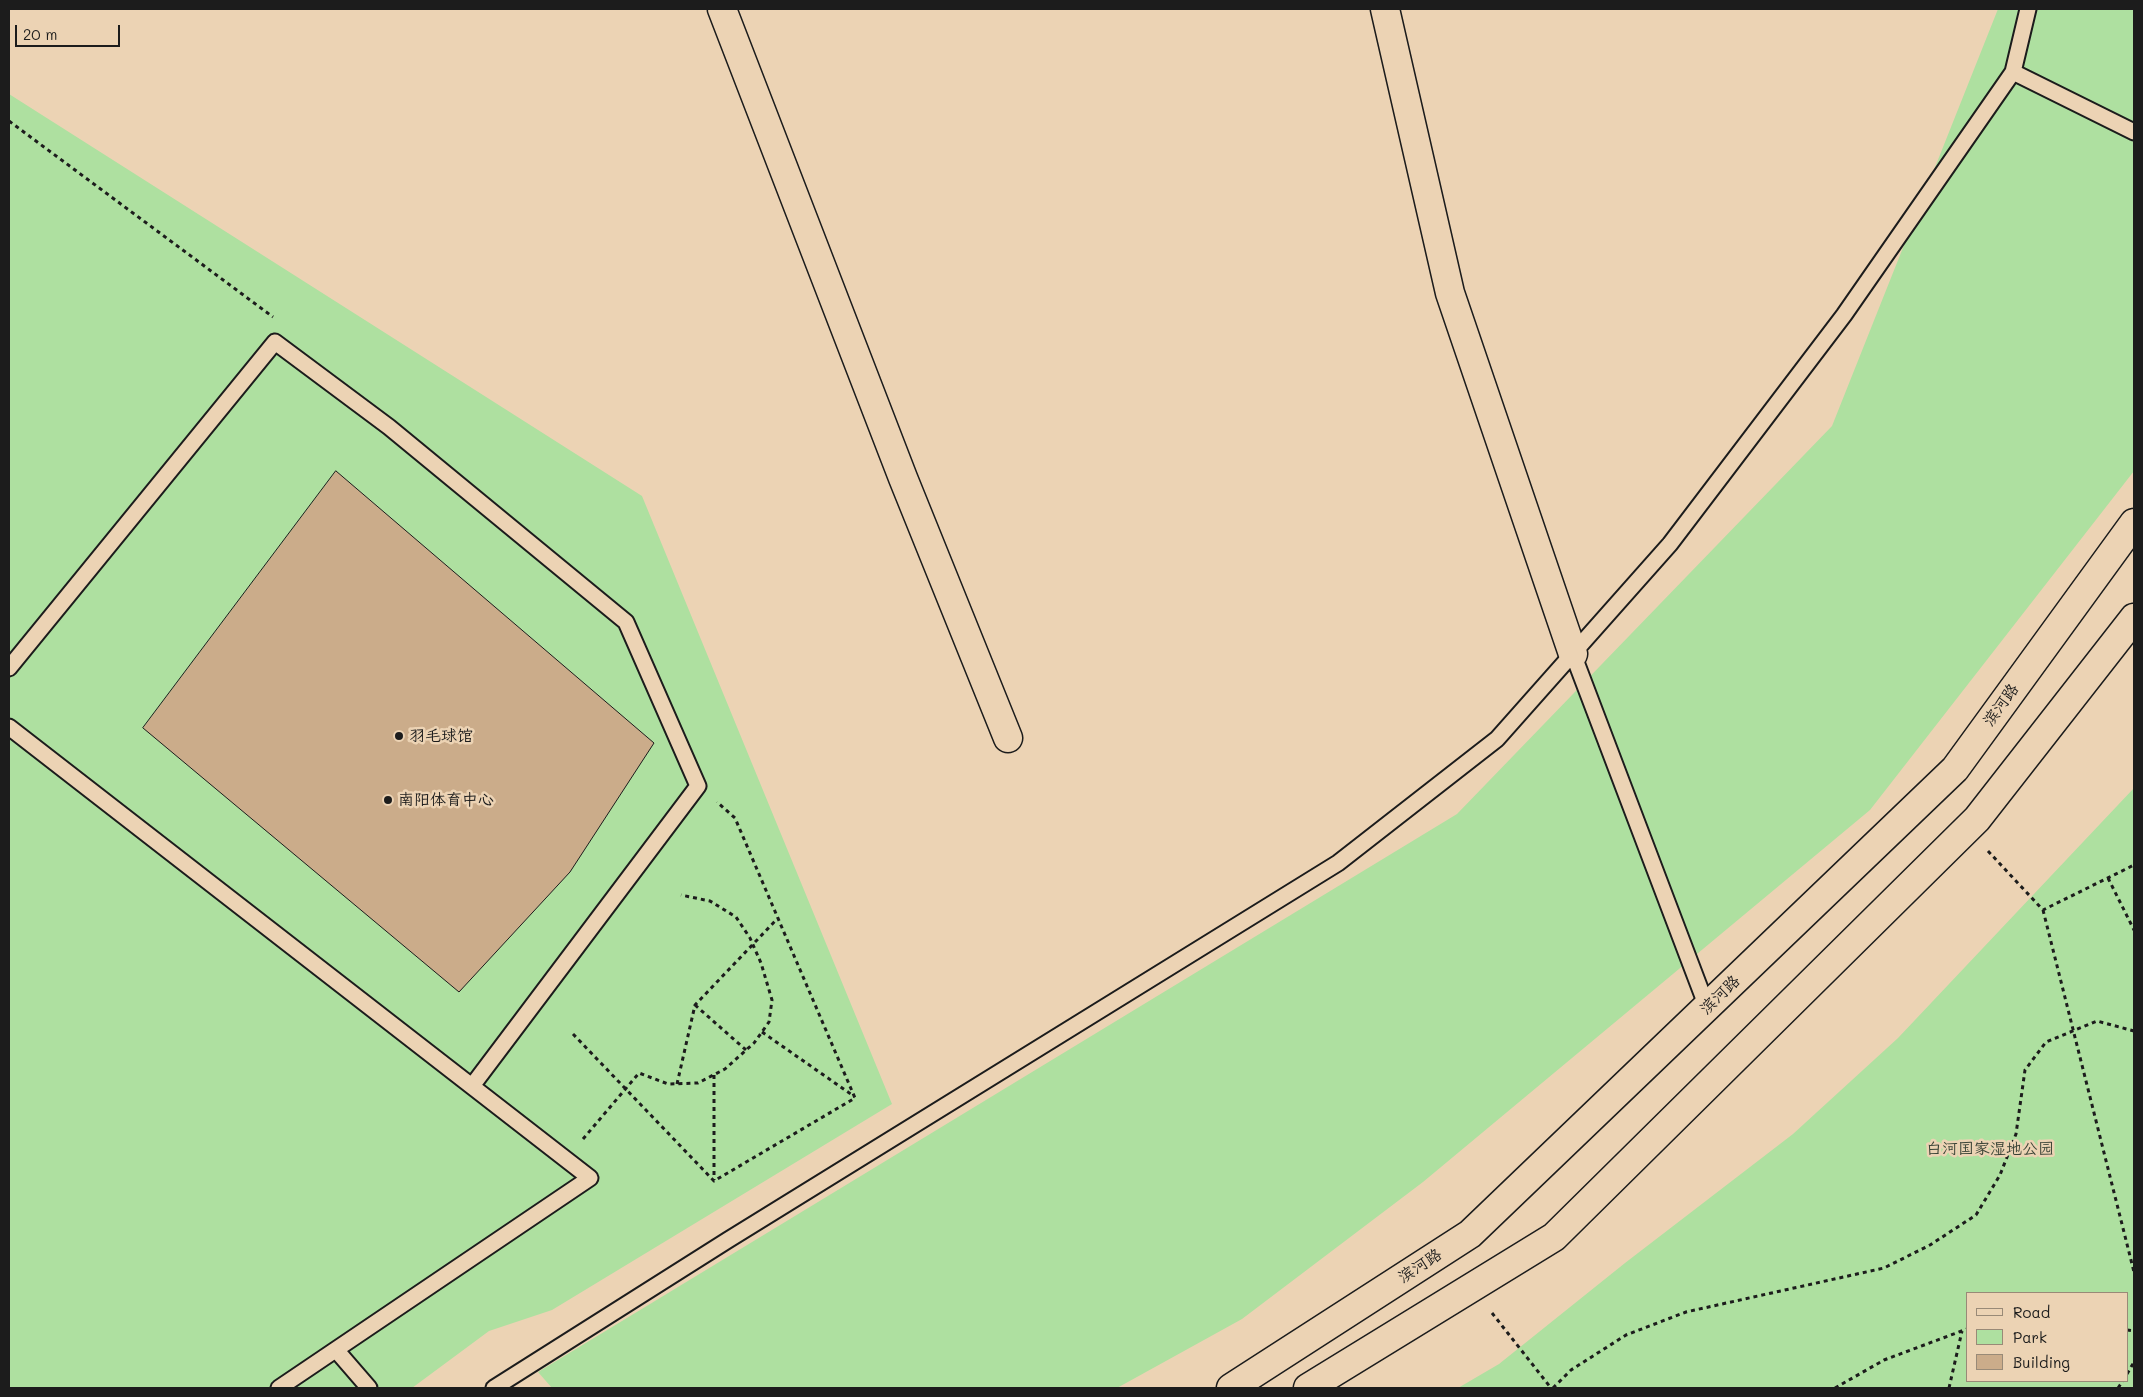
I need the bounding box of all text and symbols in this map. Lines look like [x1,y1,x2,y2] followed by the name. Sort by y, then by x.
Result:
[18,15,122,47] scale bar
[23,24,57,44] text: 20 m
[1979,680,2023,730] street label: 滨河路
[409,726,473,746] place label: 羽毛球馆
[393,730,405,742] marker: 羽毛球馆
[398,790,494,810] place label: 南阳体育中心
[382,794,394,806] marker: 南阳体育中心
[1696,971,1744,1019] street label: 滨河路
[1926,1139,2054,1159] park label: 白河国家湿地公园
[1395,1245,1445,1287] street label: 滨河路
[1966,1292,2128,1382] legend
[2013,1302,2050,1322] text: Road
[2013,1327,2047,1347] text: Park
[2013,1352,2070,1372] text: Building

